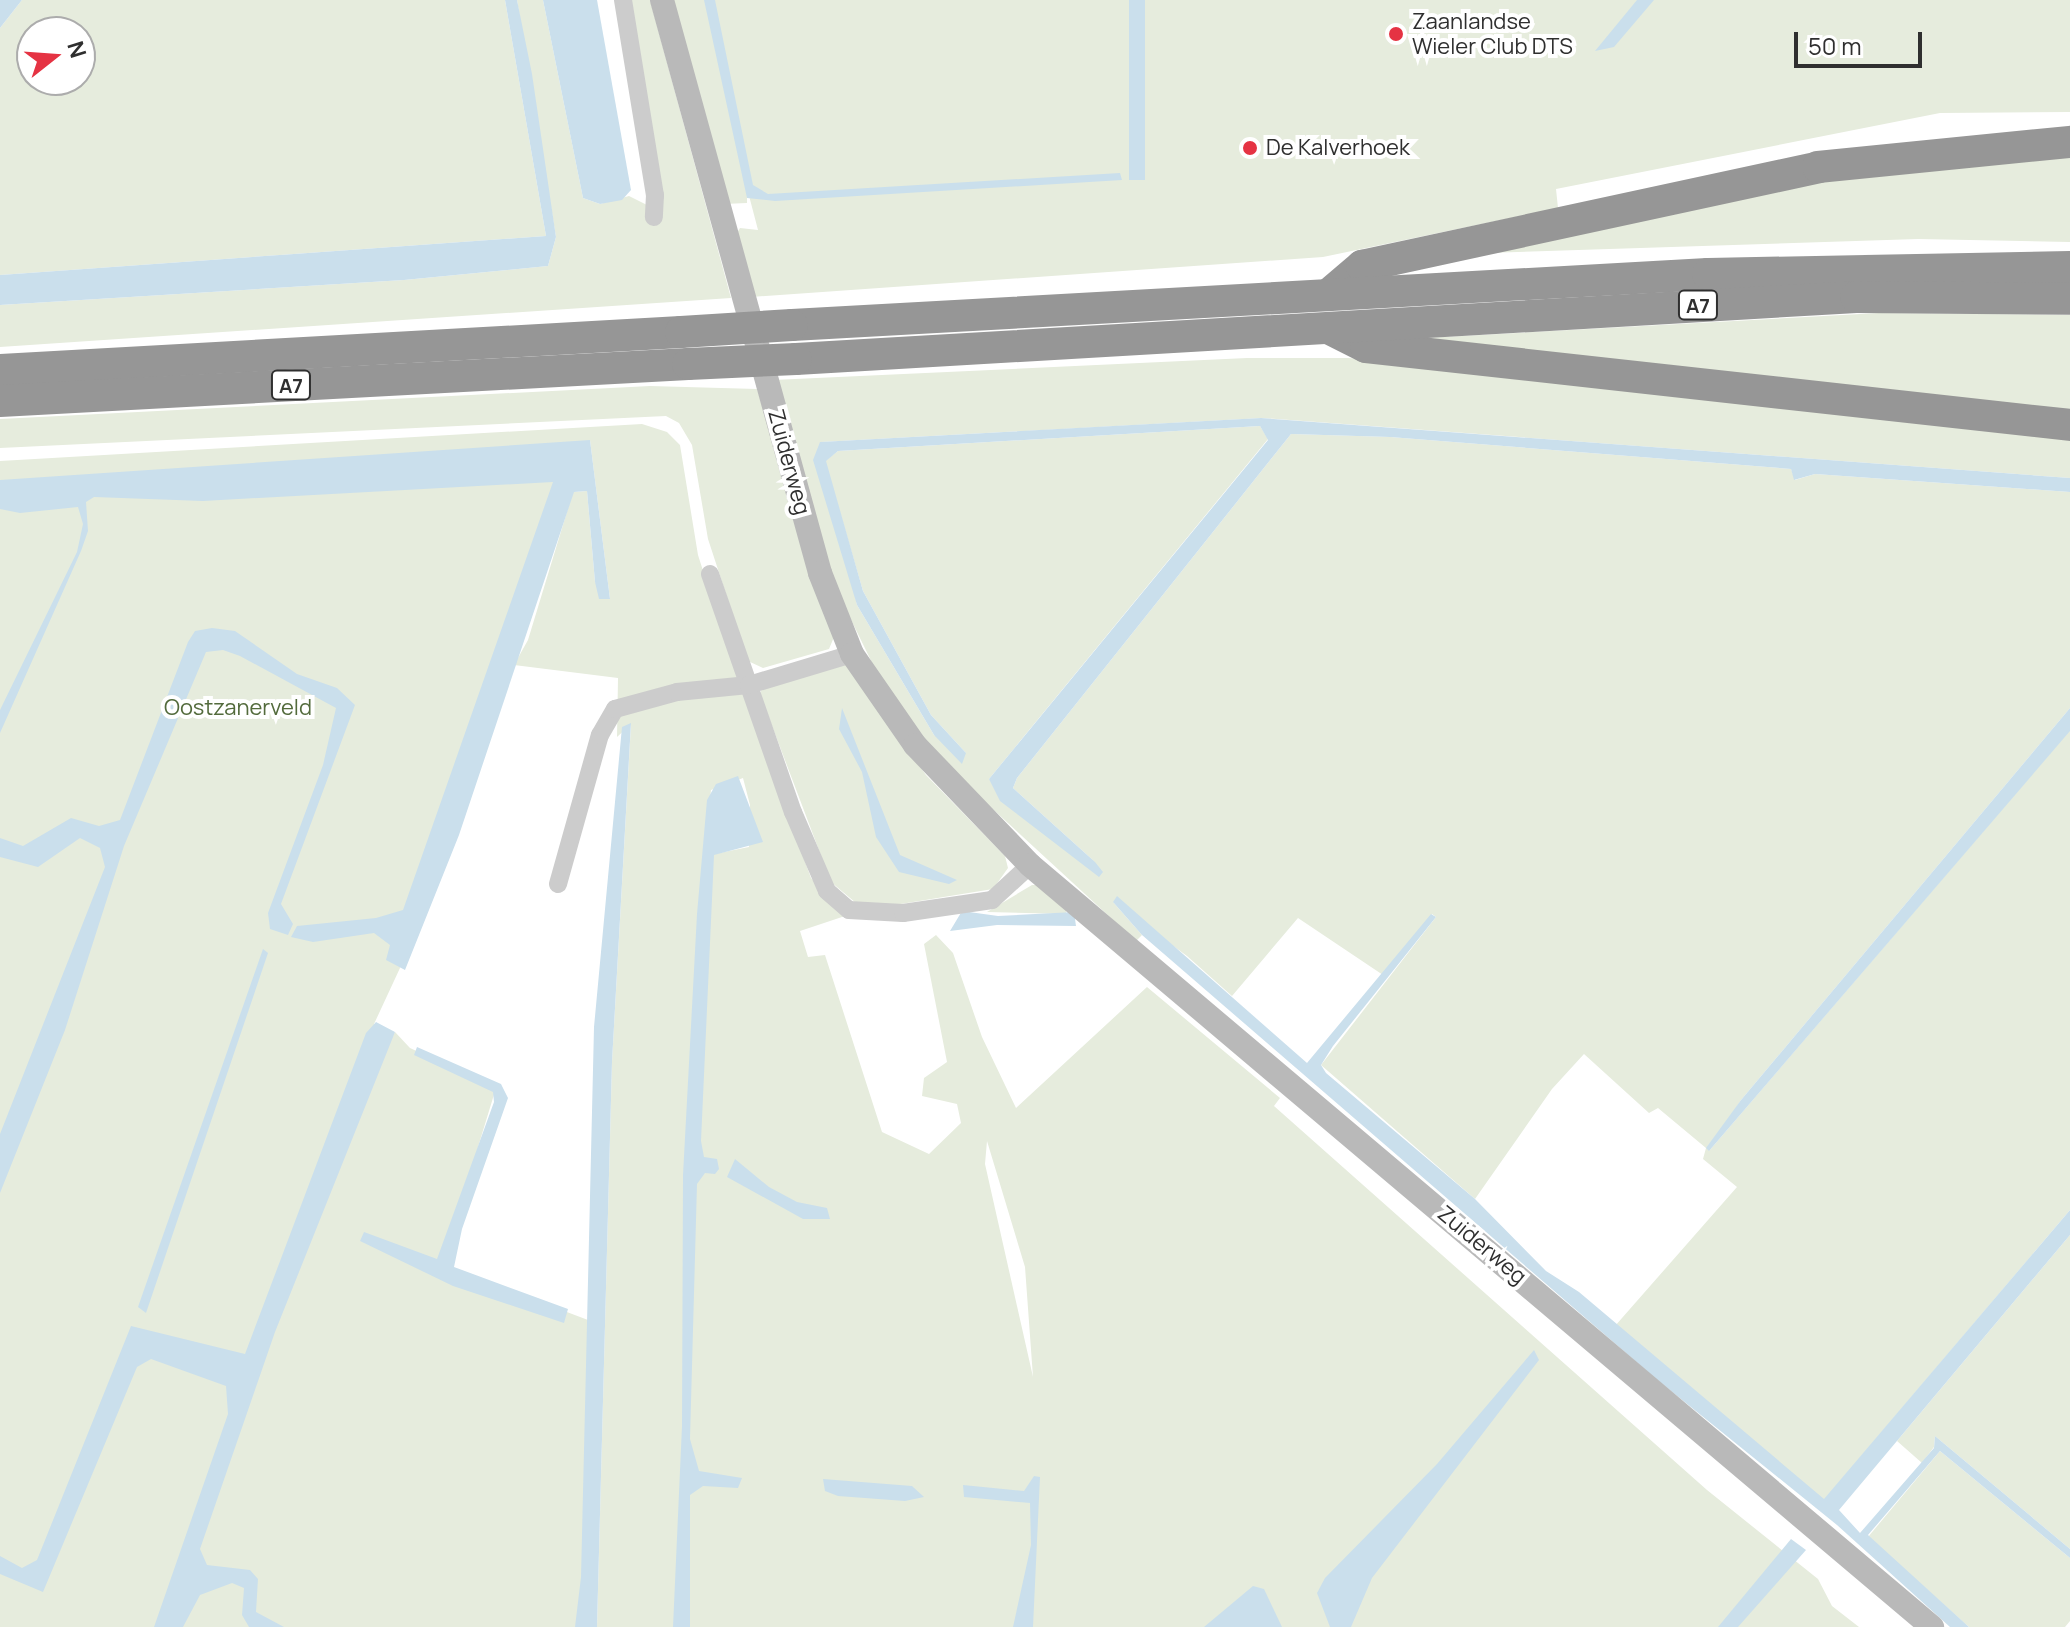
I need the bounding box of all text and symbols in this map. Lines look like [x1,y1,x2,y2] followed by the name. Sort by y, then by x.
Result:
[1412,8,1573,60] place label: Zaanlandse Wieler Club DTS
[16,16,96,96] north arrow
[1798,16,1926,66] scale bar
[1387,25,1405,43] marker: Zaanlandse Wieler Club DTS
[1808,29,1862,62] text: 50 m
[60,38,94,61] text: N
[1266,135,1410,161] place label: De Kalverhoek
[1241,139,1259,157] marker: De Kalverhoek
[1676,289,1720,321] road number: A7
[269,369,313,401] road number: A7
[762,406,816,518] street label: Zuiderweg
[164,695,312,721] park label: Oostzanerveld
[1432,1200,1532,1290] street label: Zuiderweg

